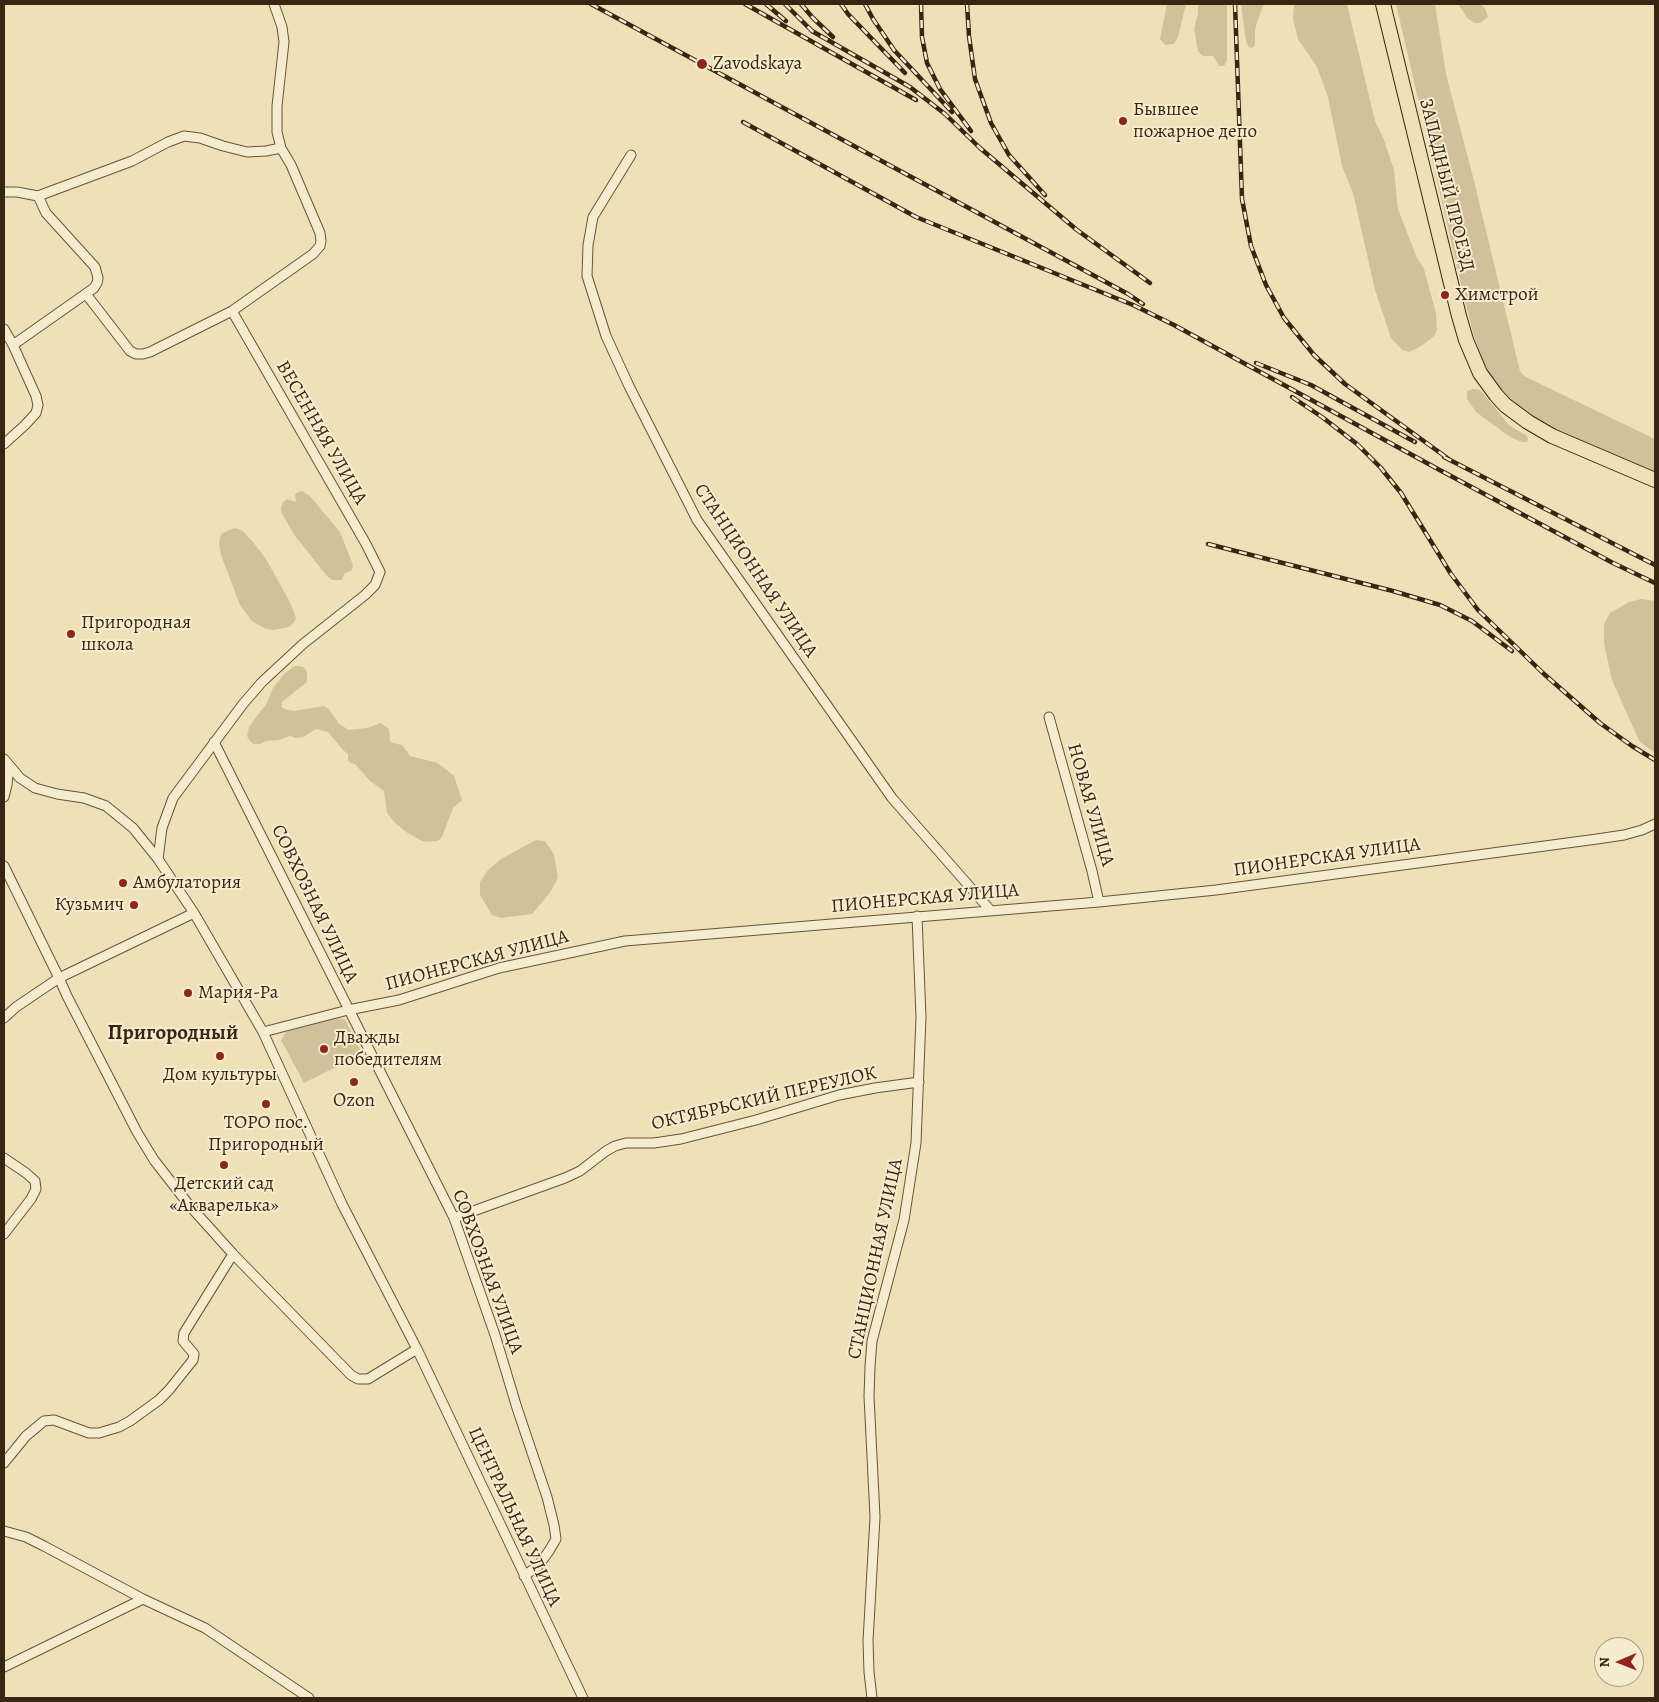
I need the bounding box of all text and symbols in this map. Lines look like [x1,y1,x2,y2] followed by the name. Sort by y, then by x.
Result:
[713,53,802,75] place label: Zavodskaya
[695,57,709,71] marker: Zavodskaya
[1414,96,1478,274] street label: ЗАПАДНЫЙ ПРОЕЗД
[1133,99,1257,143] place label: Бывшее пожарное депо
[1117,115,1129,127] marker: Бывшее пожарное депо
[1455,284,1539,306] place label: Химстрой
[1439,289,1451,301] marker: Химстрой
[270,357,372,509] street label: ВЕСЕННЯЯ УЛИЦА
[688,480,822,662] street label: СТАНЦИОННАЯ УЛИЦА
[81,612,191,656] place label: Пригородная школа
[65,628,77,640] marker: Пригородная школа
[1062,741,1118,869] street label: НОВАЯ УЛИЦА
[266,821,362,987] street label: СОВХОЗНАЯ УЛИЦА
[1232,834,1422,882] street label: ПИОНЕРСКАЯ УЛИЦА
[133,872,241,894] place label: Амбулатория
[117,877,129,889] marker: Амбулатория
[830,879,1020,919] street label: ПИОНЕРСКАЯ УЛИЦА
[54,894,124,916] place label: Кузьмич
[128,899,140,911] marker: Кузьмич
[383,926,571,996] street label: ПИОНЕРСКАЯ УЛИЦА
[198,982,278,1004] place label: Мария-Ра
[182,987,194,999] marker: Мария-Ра
[108,1021,238,1047] district label: Пригородный
[334,1027,442,1071] place label: Дважды победителям
[318,1043,330,1055] marker: Дважды победителям
[214,1050,226,1062] marker: Дом культуры
[649,1062,879,1136] street label: ОКТЯБРЬСКИЙ ПЕРЕУЛОК
[163,1064,277,1086] place label: Дом культуры
[348,1076,360,1088] marker: Ozon
[333,1090,375,1112] place label: Ozon
[260,1098,272,1110] marker: ТОРО пос. Пригородный
[208,1112,324,1156] place label: ТОРО пос. Пригородный
[844,1157,908,1361] street label: СТАНЦИОННАЯ УЛИЦА
[218,1159,230,1171] marker: Детский сад «Акварелька»
[169,1173,279,1217] place label: Детский сад «Акварелька»
[447,1187,527,1357] street label: СОВХОЗНАЯ УЛИЦА
[462,1424,566,1610] street label: ЦЕНТРАЛЬНАЯ УЛИЦА
[1594,1637,1644,1687] north arrow
[1595,1657,1614,1668] text: N

